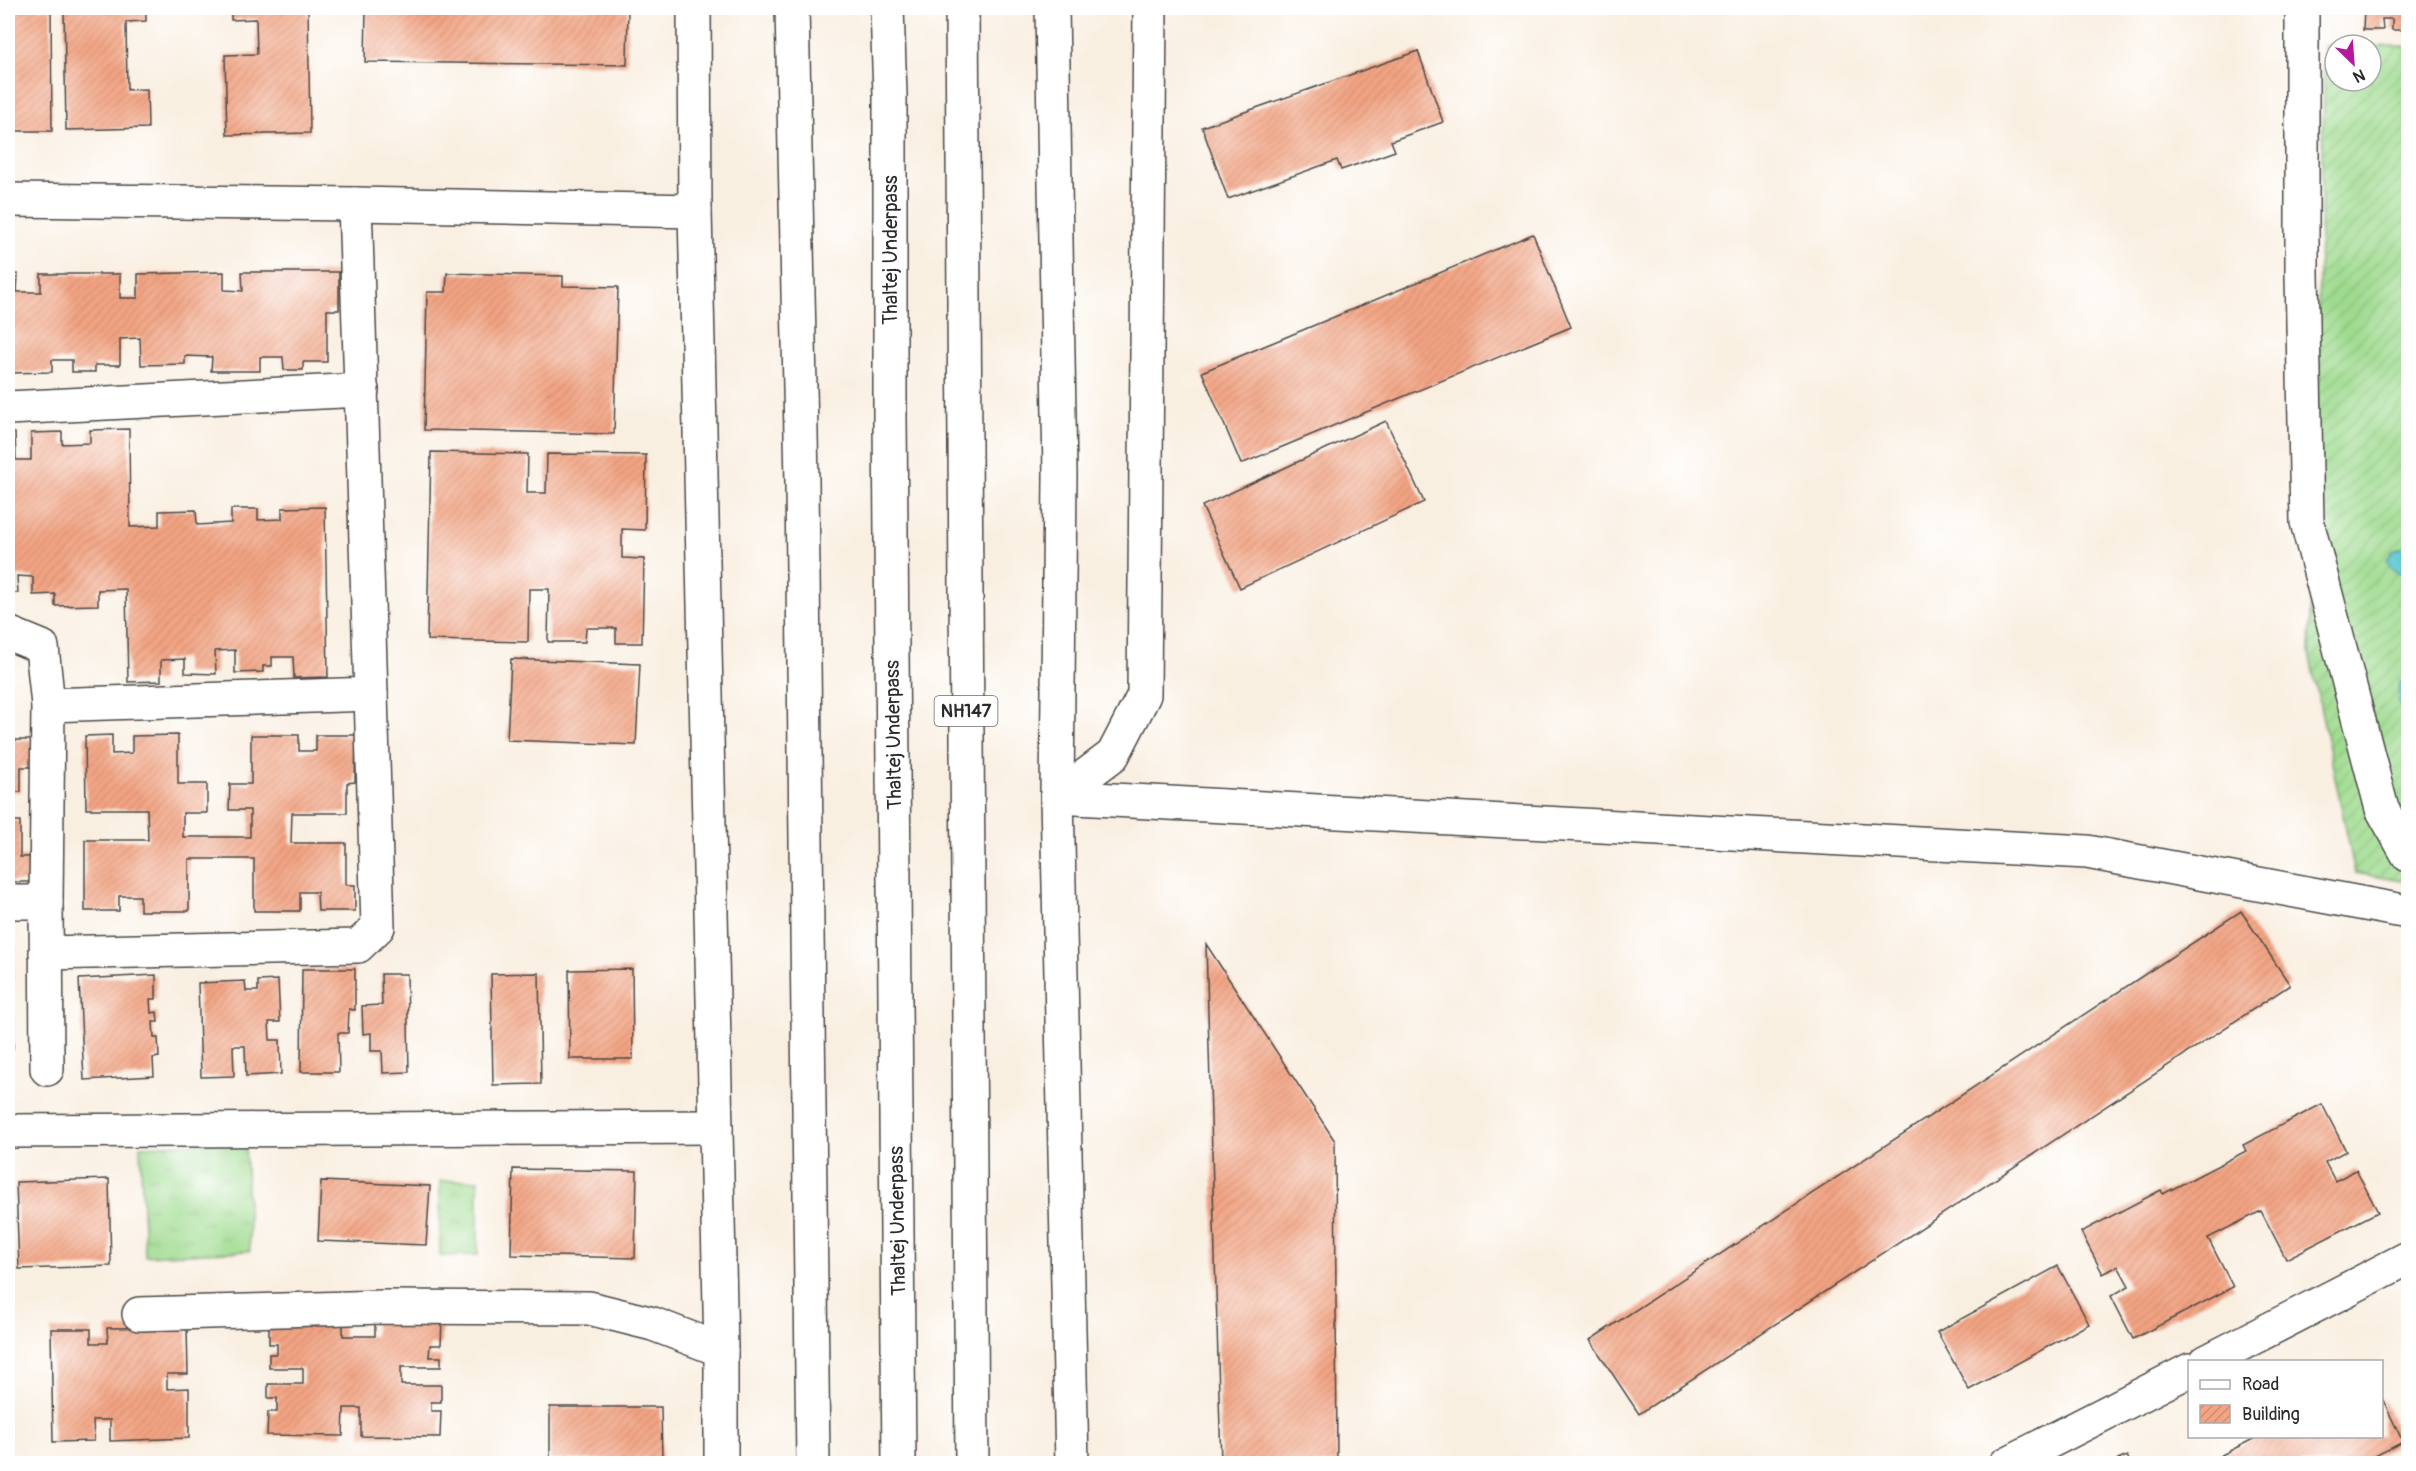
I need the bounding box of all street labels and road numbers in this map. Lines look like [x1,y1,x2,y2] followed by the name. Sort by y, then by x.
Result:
[878,175,903,325] street label: Thaltej Underpass
[880,660,907,810] street label: Thaltej Underpass
[934,696,998,726] road number: NH147
[884,1146,911,1296] street label: Thaltej Underpass

